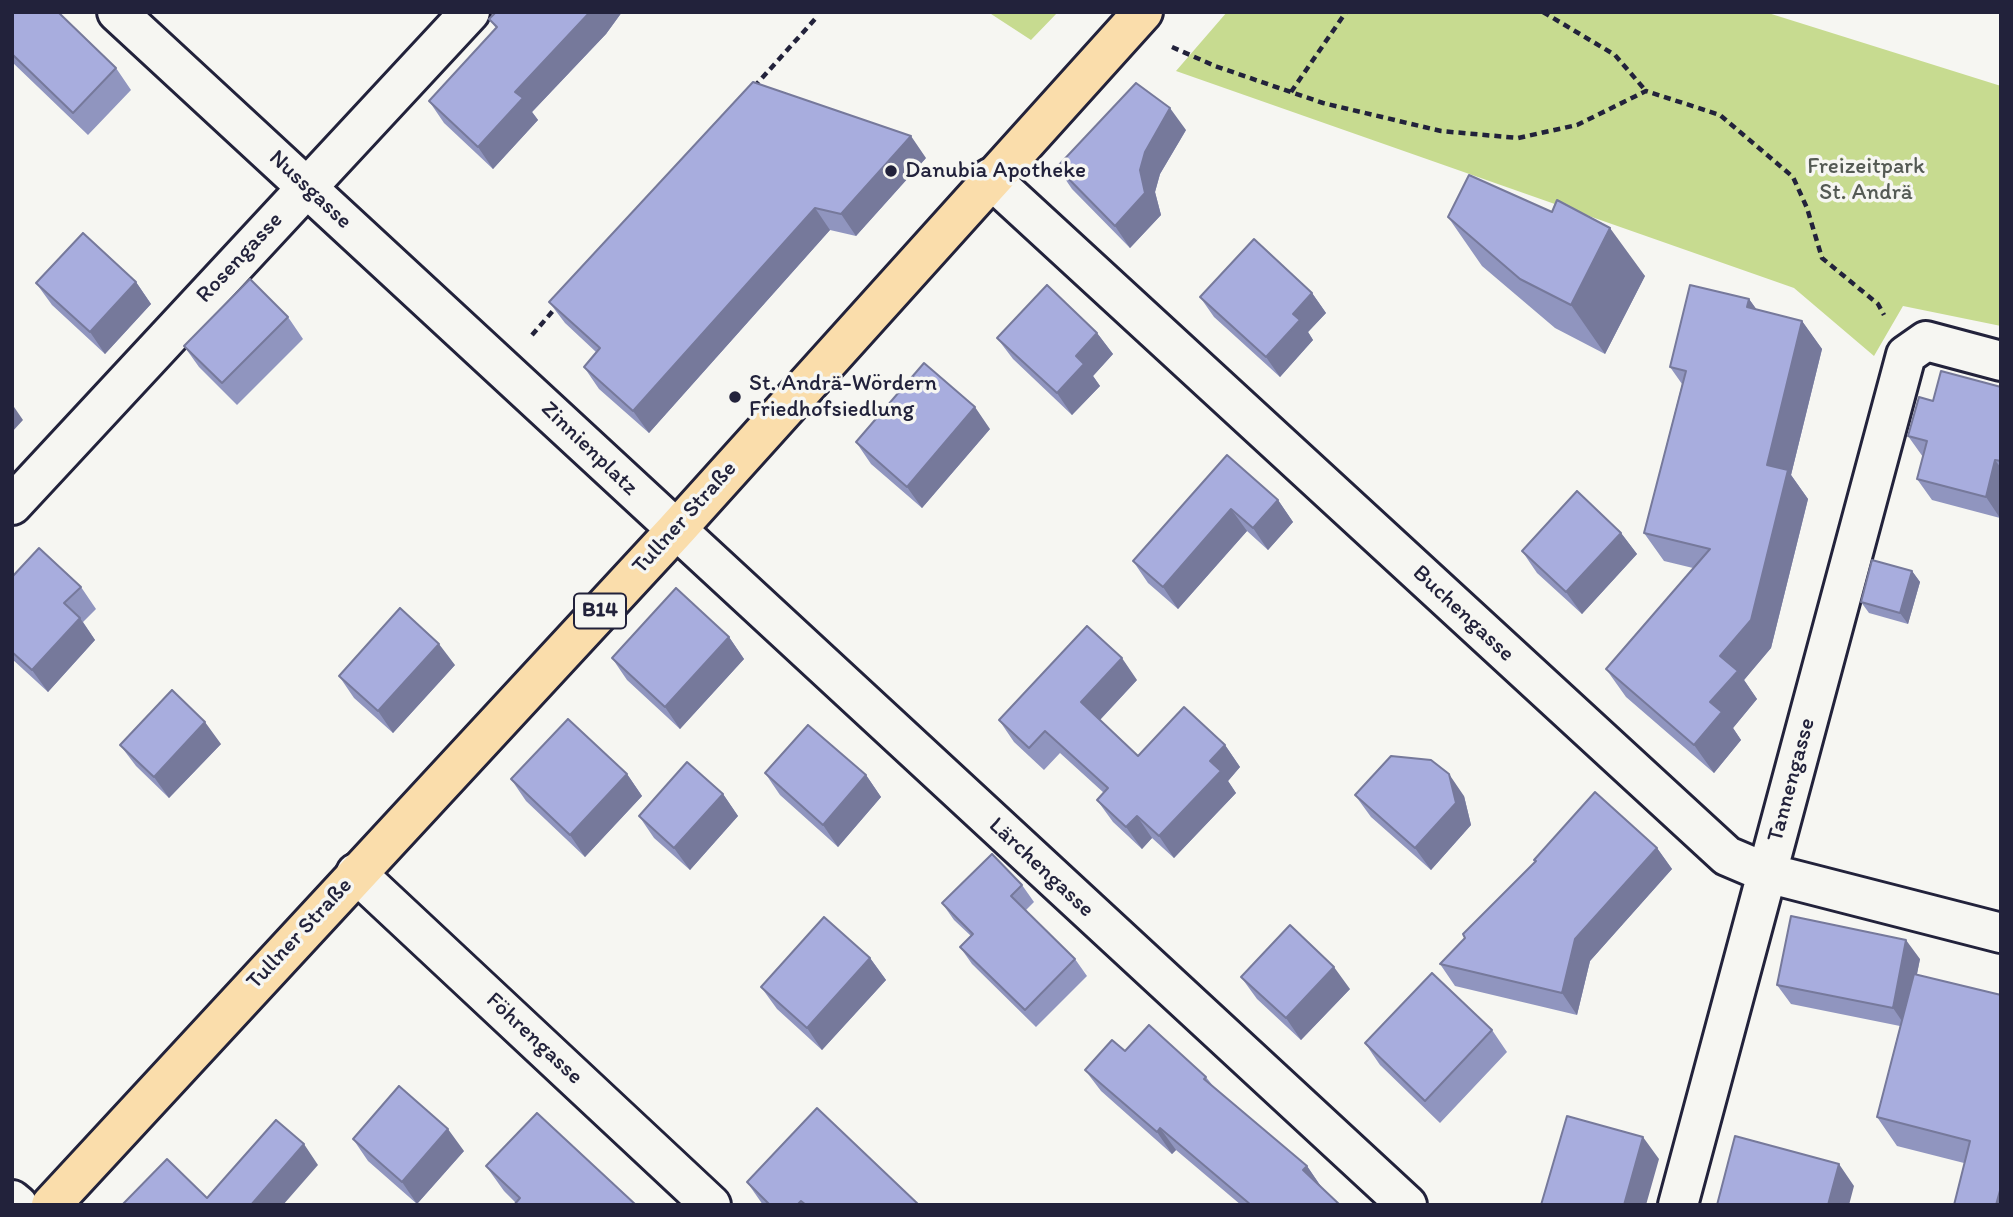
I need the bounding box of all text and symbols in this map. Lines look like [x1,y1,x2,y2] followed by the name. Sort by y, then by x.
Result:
[263,145,357,235] street label: Nussgasse
[1807,153,1925,207] park label: Freizeitpark St. Andrä
[905,157,1086,185] place label: Danubia Apotheke
[883,163,899,179] marker: Danubia Apotheke
[191,207,289,309] street label: Rosengasse
[749,370,937,424] place label: St. Andrä-Wördern Friedhofsiedlung
[727,389,743,405] marker: St. Andrä-Wördern Friedhofsiedlung
[535,396,643,502] street label: Zinnienplatz
[627,456,743,580] street label: Tullner Straße
[1406,560,1520,668] street label: Buchengasse
[574,594,626,628] road number: B14
[1762,715,1822,845] street label: Tannengasse
[983,812,1099,924] street label: Lärchengasse
[241,872,359,996] street label: Tullner Straße
[480,987,588,1091] street label: Föhrengasse

